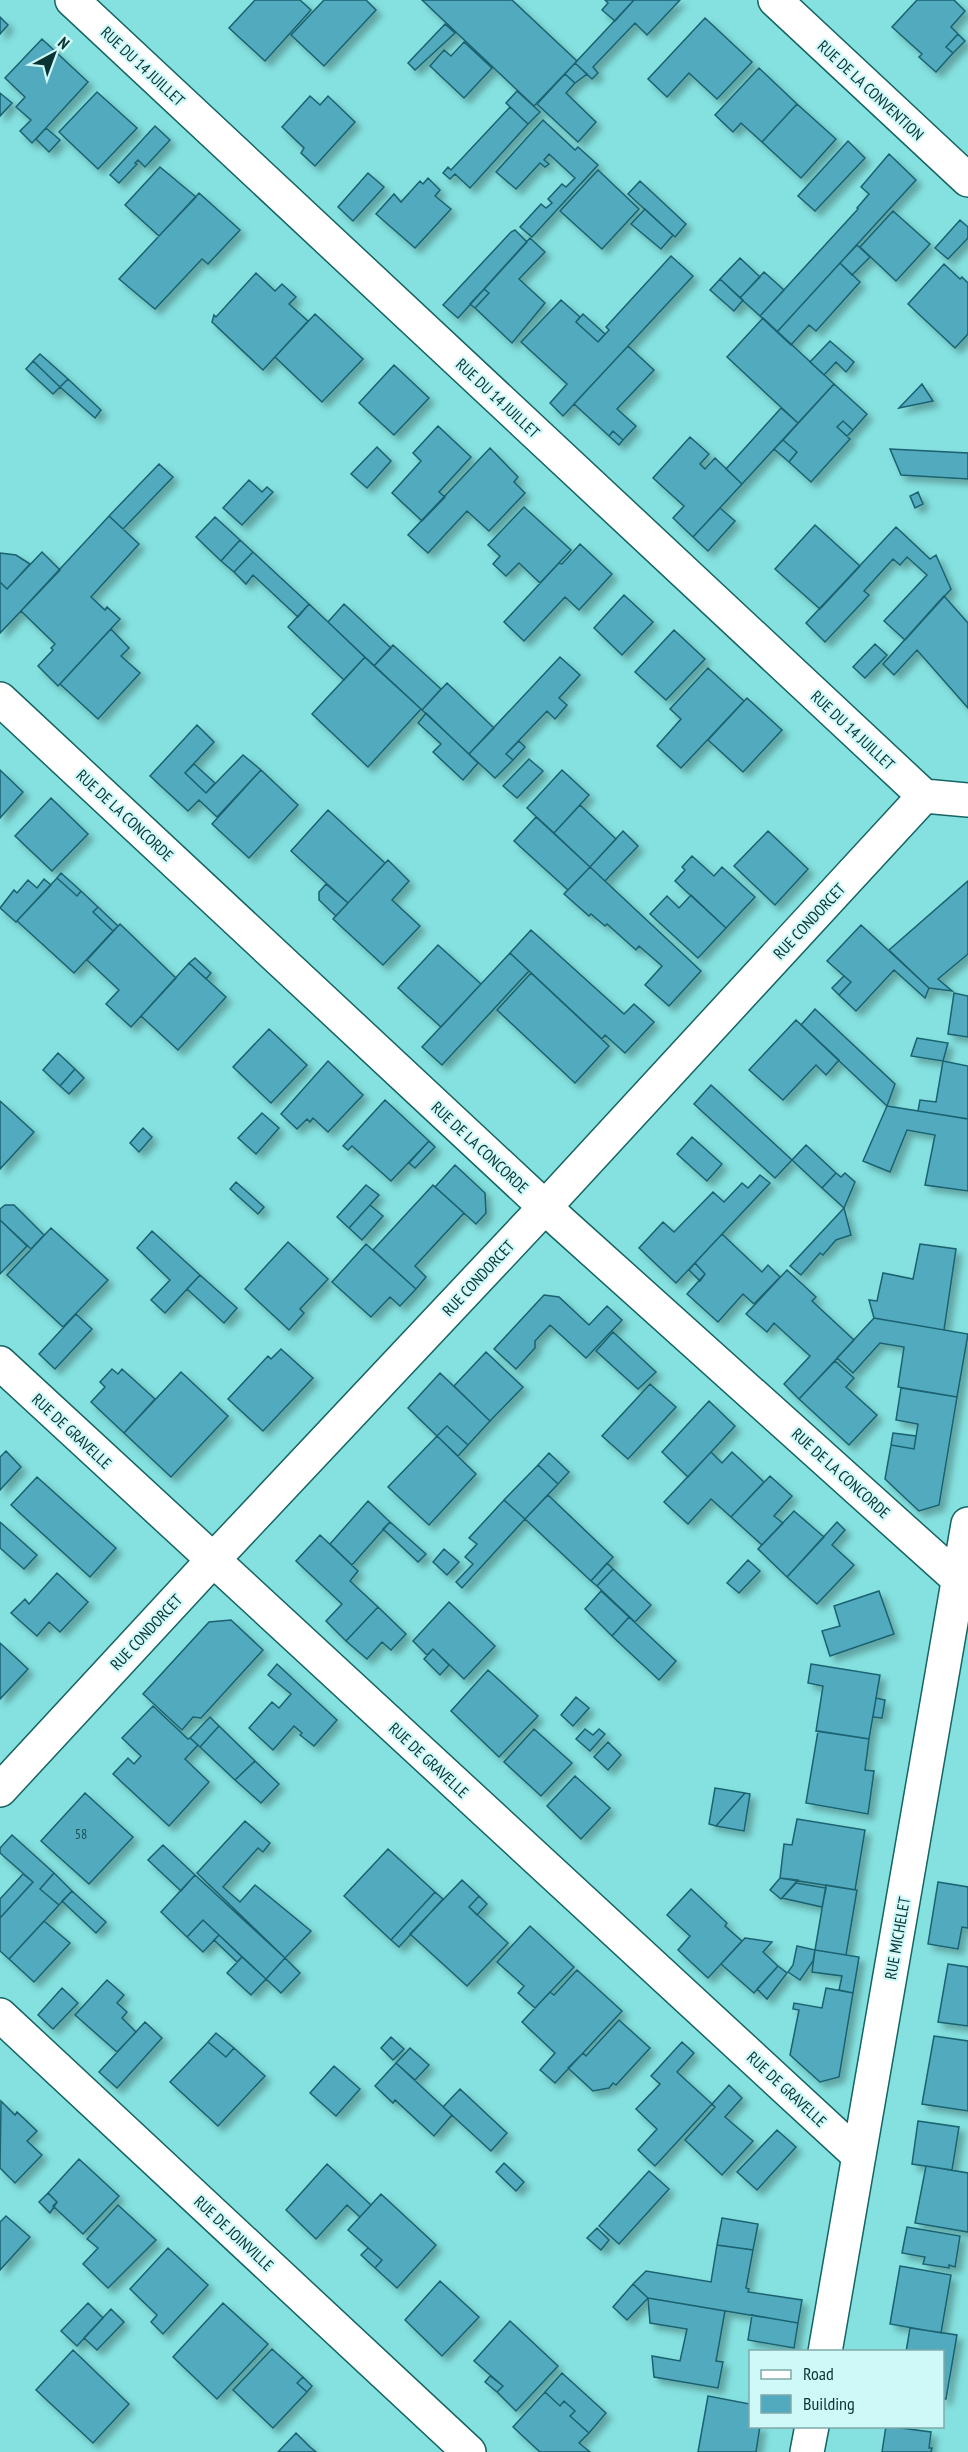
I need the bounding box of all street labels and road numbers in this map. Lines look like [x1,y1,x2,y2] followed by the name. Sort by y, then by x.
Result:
[97,22,189,110] street label: RUE DU 14 JUILLET
[814,36,928,144] street label: RUE DE LA CONVENTION
[452,354,544,442] street label: RUE DU 14 JUILLET
[807,686,899,774] street label: RUE DU 14 JUILLET
[72,765,178,865] street label: RUE DE LA CONCORDE
[769,879,849,963] street label: RUE CONDORCET
[427,1097,533,1197] street label: RUE DE LA CONCORDE
[438,1236,518,1320] street label: RUE CONDORCET
[28,1389,116,1473] street label: RUE DE GRAVELLE
[788,1424,894,1522] street label: RUE DE LA CONCORDE
[106,1590,186,1674] street label: RUE CONDORCET
[385,1718,473,1802] street label: RUE DE GRAVELLE
[880,1895,914,1981] street label: RUE MICHELET
[743,2047,831,2131] street label: RUE DE GRAVELLE
[190,2191,278,2275] street label: RUE DE JOINVILLE

